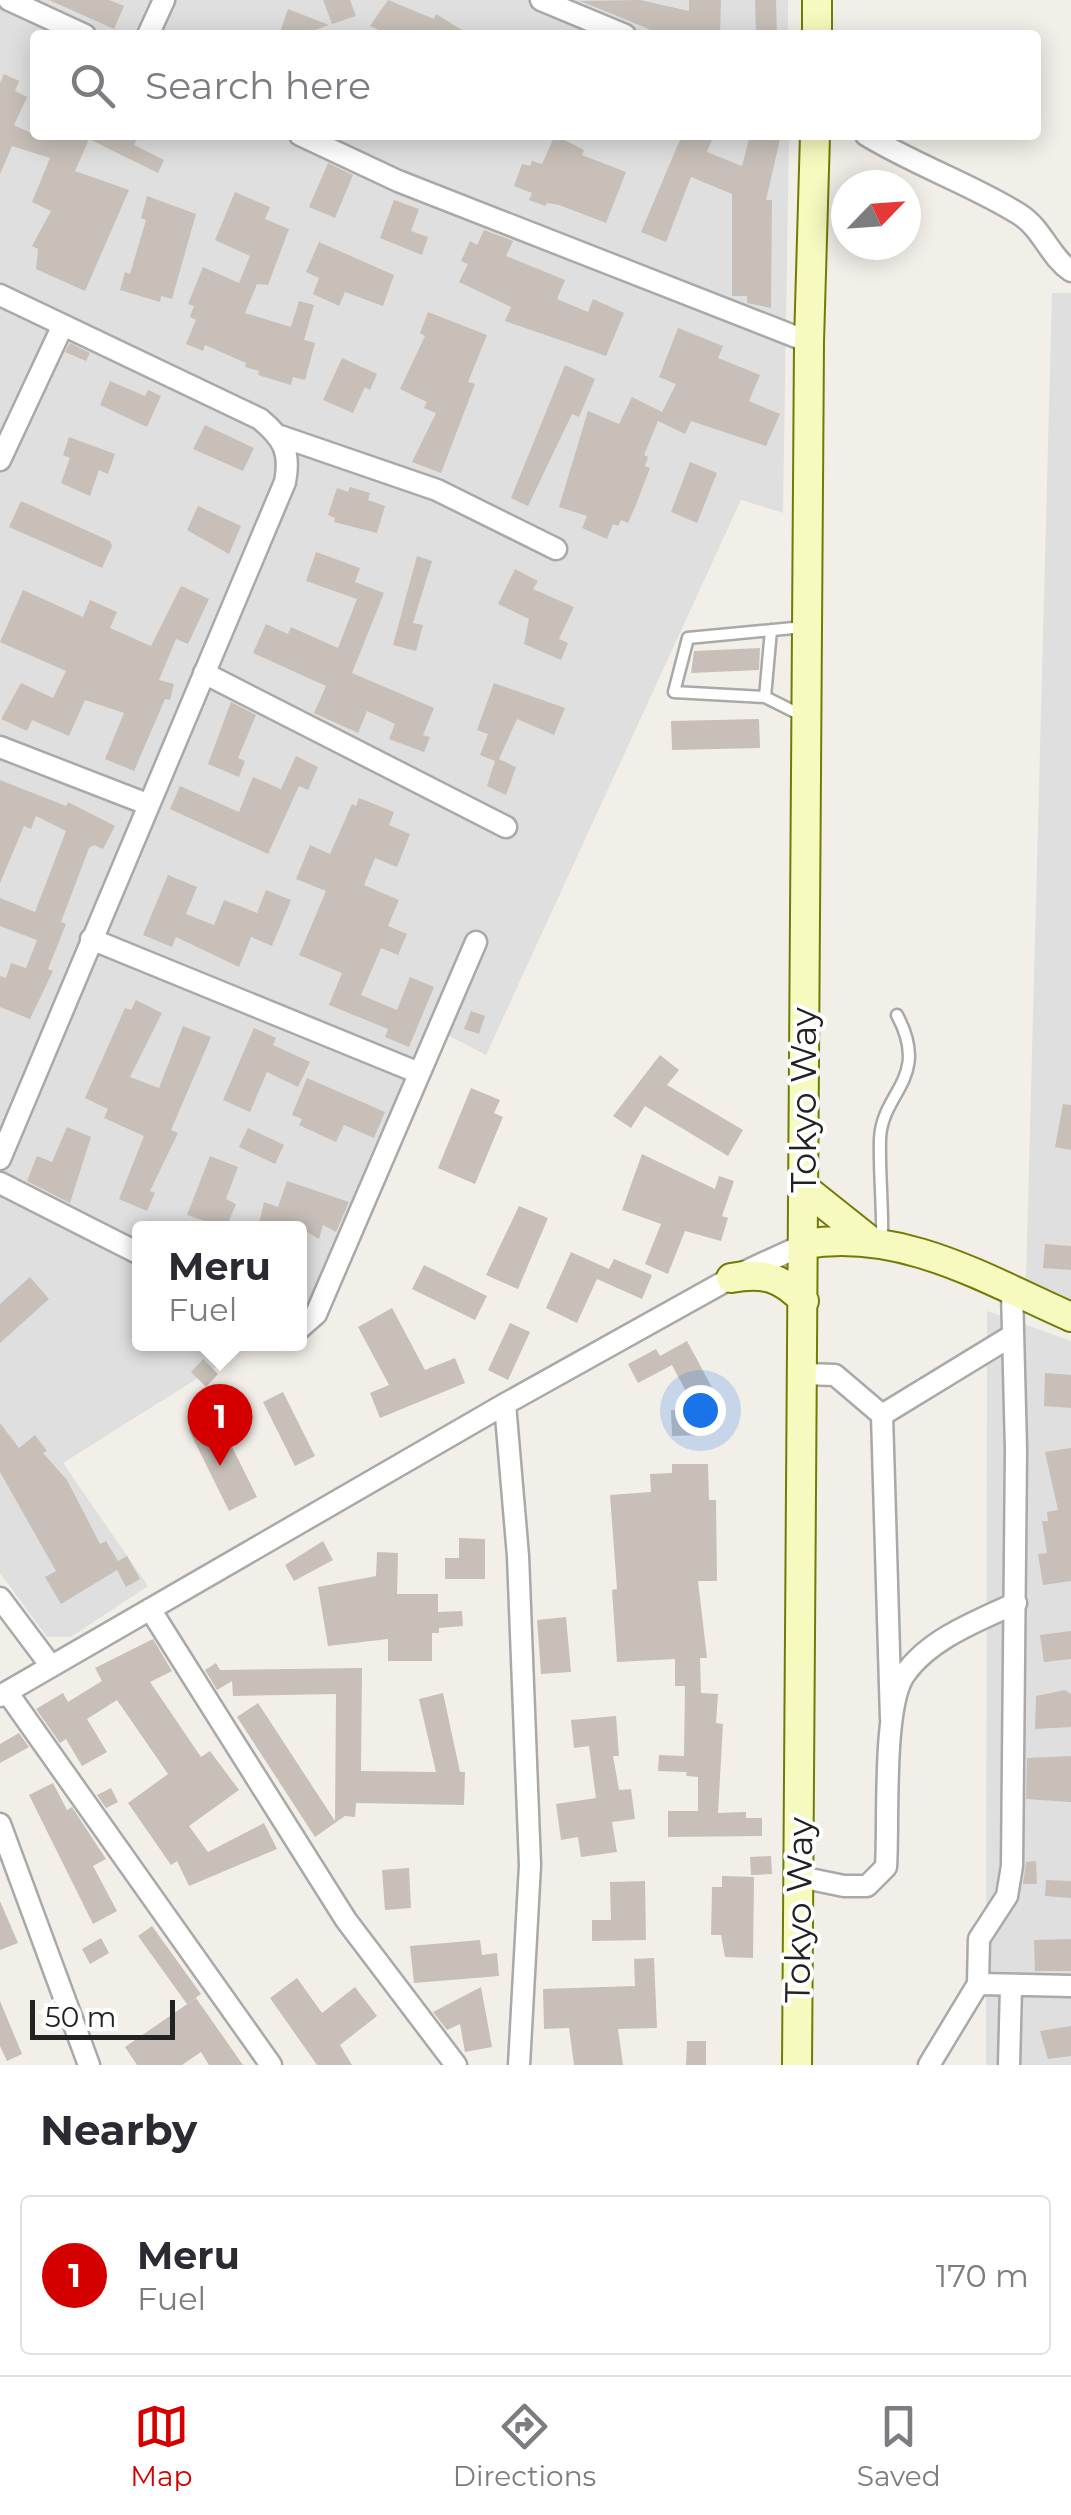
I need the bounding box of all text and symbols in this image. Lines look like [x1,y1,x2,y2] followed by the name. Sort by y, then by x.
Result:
[30,30,1041,140] search box
[65,58,120,113] icon: search
[145,62,371,109] text: Search here
[831,170,921,260] north arrow
[782,1007,825,1193] street label: Tokyo Way
[132,1221,307,1351] popup
[168,1243,271,1290] text: Meru
[168,1290,237,1329] text: Fuel
[188,1384,252,1466] pin: 1
[675,1385,726,1436] your location
[775,1817,822,2003] street label: Tokyo Way
[30,1995,175,2040] scale bar
[45,2000,116,2034] text: 50 m
[40,2104,197,2156] text: Nearby
[137,2232,240,2279] text: Meru
[68,2256,81,2295] text: 1
[936,2256,1029,2295] text: 170 m
[137,2279,206,2318] text: Fuel
[130,2399,192,2493] tab: Map
[453,2399,596,2493] tab: Directions
[857,2399,941,2493] tab: Saved

